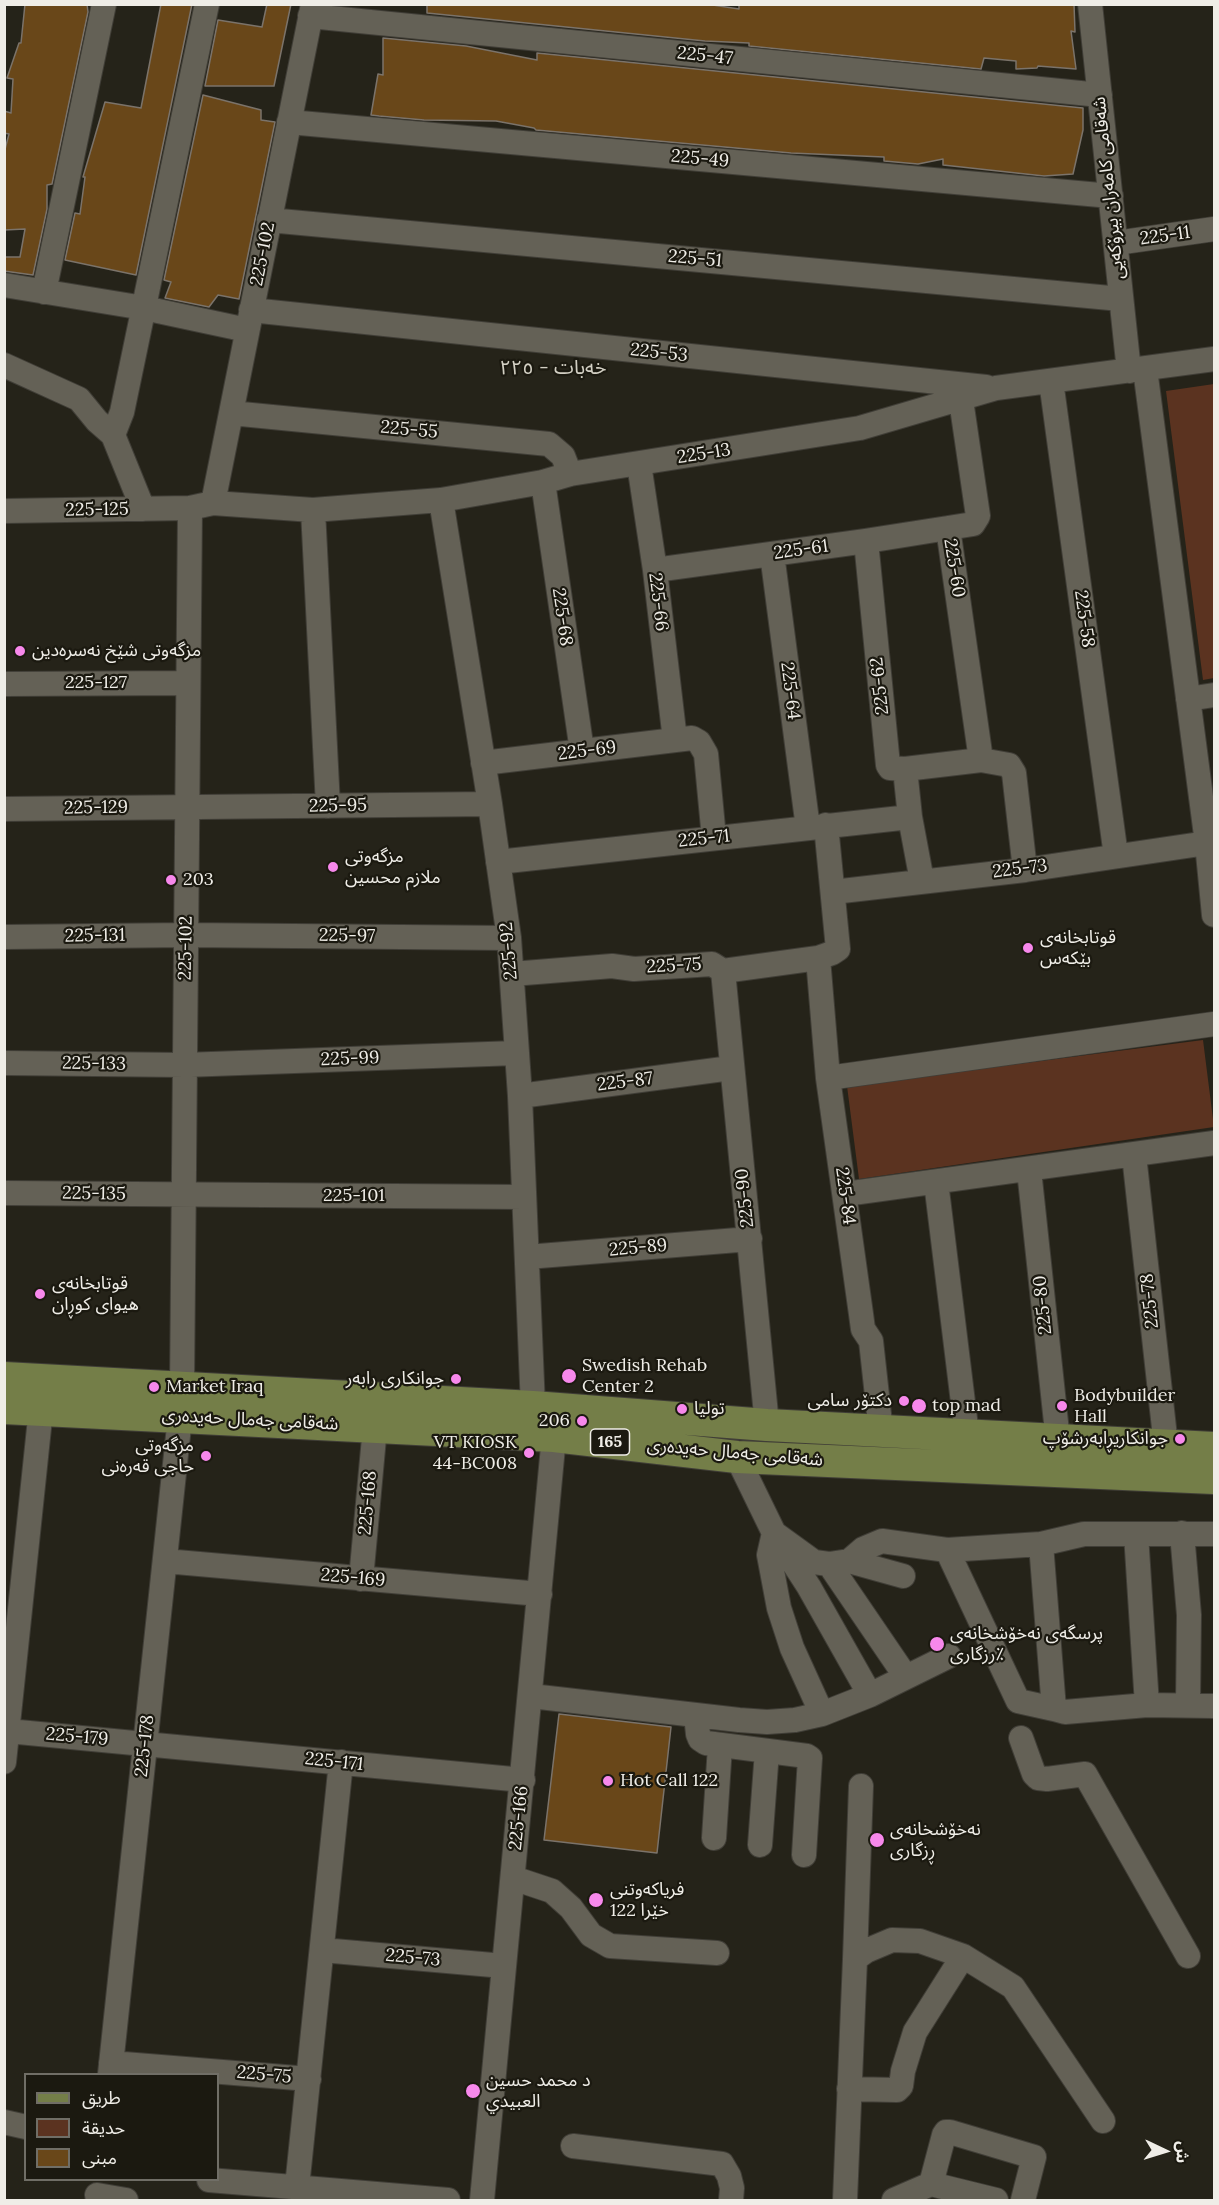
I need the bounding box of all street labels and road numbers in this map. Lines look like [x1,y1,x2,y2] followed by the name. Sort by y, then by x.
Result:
[676,42,734,70] street label: 225-47
[1089,96,1129,280] street label: شه‌قامی كامەران بیرۆكەیی
[670,146,730,172] street label: 225-49
[246,220,280,288] street label: 225-102
[1138,222,1192,250] street label: 225-11
[667,246,723,272] street label: 225-51
[629,339,689,367] street label: 225-53
[379,417,439,443] street label: 225-55
[676,439,732,469] street label: 225-13
[65,499,129,521] street label: 225-125
[772,535,830,565] street label: 225-61
[939,537,969,599] street label: 225-60
[644,572,672,632] street label: 225-66
[547,587,577,647] street label: 225-68
[1069,589,1099,649] street label: 225-58
[866,656,894,716] street label: 225-62
[776,661,804,721] street label: 225-64
[65,672,127,694] street label: 225-127
[557,737,617,765] street label: 225-69
[309,795,367,817] street label: 225-95
[64,797,128,819] street label: 225-129
[677,826,731,852] street label: 225-71
[991,855,1049,883] street label: 225-73
[175,915,197,981] street label: 225-102
[496,921,522,981] street label: 225-92
[65,925,125,947] street label: 225-131
[319,925,375,947] street label: 225-97
[646,954,702,978] street label: 225-75
[320,1047,380,1071] street label: 225-99
[62,1053,126,1075] street label: 225-133
[596,1068,654,1096] street label: 225-87
[830,1166,860,1226] street label: 225-84
[731,1167,759,1229] street label: 225-90
[62,1183,126,1205] street label: 225-135
[323,1185,385,1207] street label: 225-101
[608,1235,668,1261] street label: 225-89
[1136,1272,1164,1330] street label: 225-78
[1029,1274,1057,1336] street label: 225-80
[161,1405,339,1435] street label: شەقامی جەمال حەیدەری
[590,1429,630,1455] road number: 165
[646,1435,824,1471] street label: شەقامی جەمال حەیدەری
[354,1470,382,1536] street label: 225-168
[320,1564,386,1592] street label: 225-169
[131,1714,159,1778] street label: 225-178
[45,1724,109,1750] street label: 225-179
[304,1748,364,1776] street label: 225-171
[505,1785,533,1851] street label: 225-166
[385,1945,441,1971] street label: 225-73
[236,2062,292,2088] street label: 225-75

